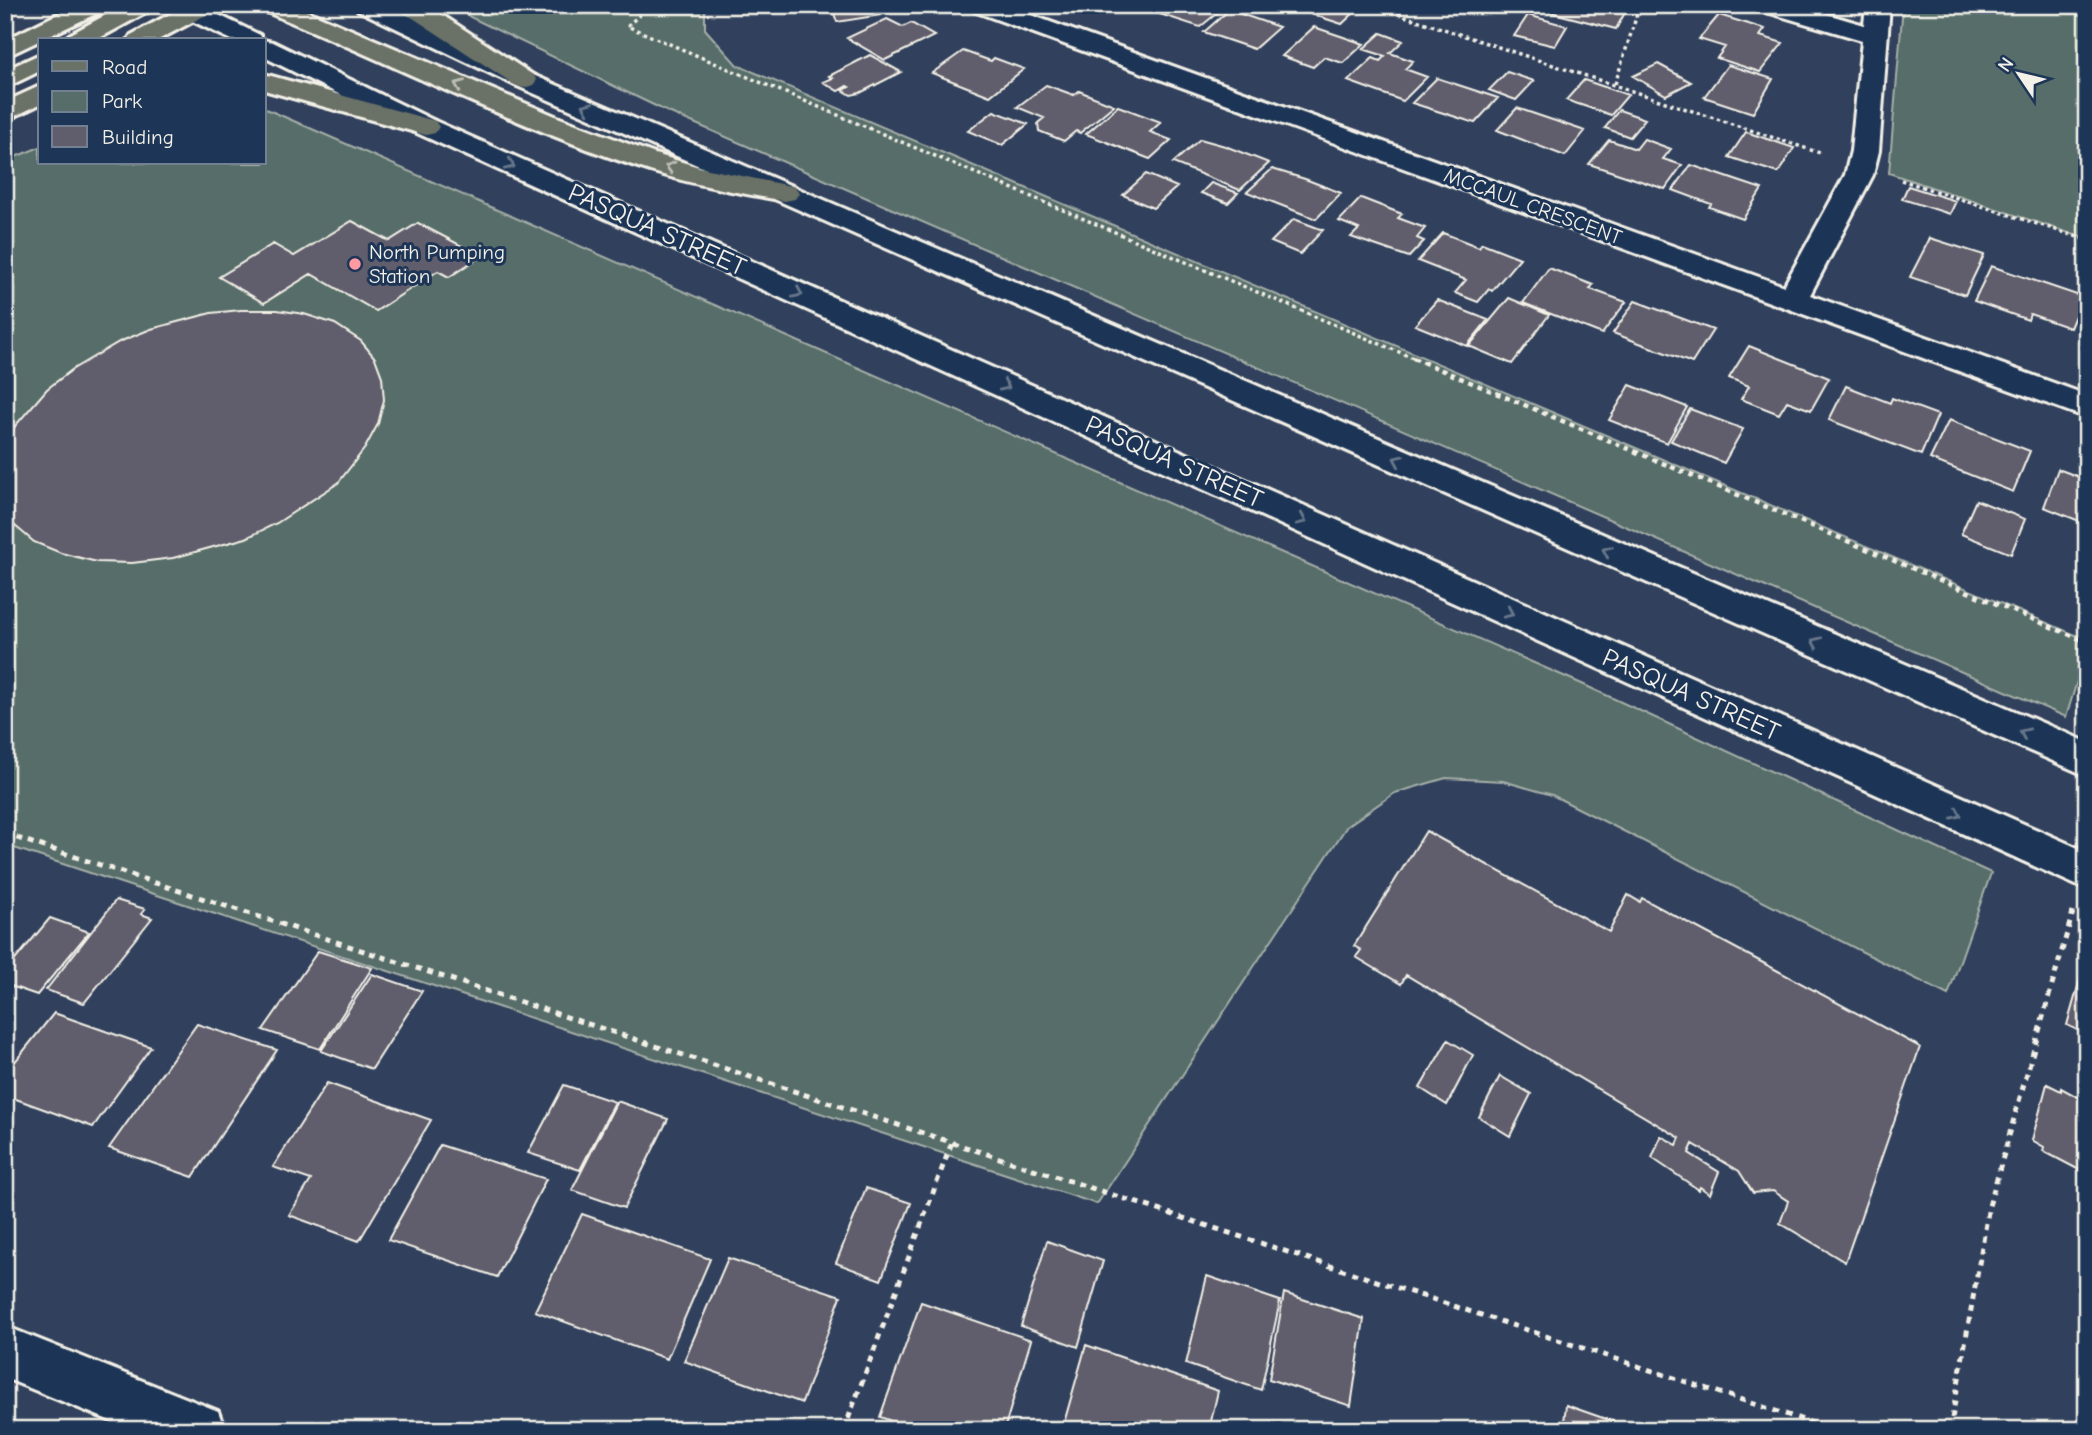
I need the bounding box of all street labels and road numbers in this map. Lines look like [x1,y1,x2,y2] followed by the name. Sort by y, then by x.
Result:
[1441,163,1625,249] street label: MCCAUL CRESCENT
[564,177,751,283] street label: PASQUA STREET
[1081,409,1268,515] street label: PASQUA STREET
[1598,642,1785,748] street label: PASQUA STREET

